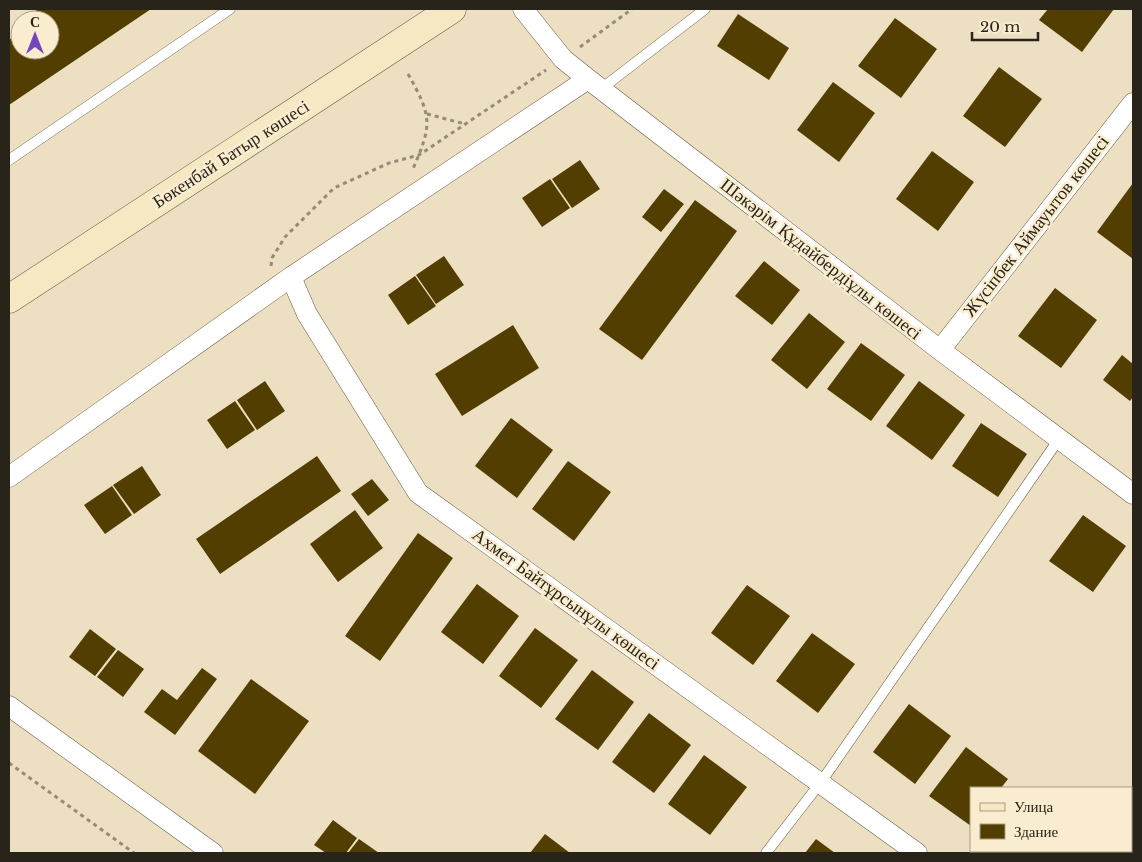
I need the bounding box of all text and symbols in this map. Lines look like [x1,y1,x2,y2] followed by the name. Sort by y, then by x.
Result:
[10,10,60,60] north arrow
[972,10,1038,42] scale bar
[30,13,40,31] text: С
[980,17,1020,36] text: 20 m
[149,95,313,213] street label: Бөкенбай Батыр көшесі
[958,131,1114,321] street label: Жүсіпбек Аймауытов көшесі
[716,174,926,344] street label: Шәкәрім Құдайбердіұлы көшесі
[468,524,664,674] street label: Ахмет Байтұрсынұлы көшесі
[970,787,1132,852] legend
[1014,797,1053,816] text: Улица
[1014,822,1058,841] text: Здание

